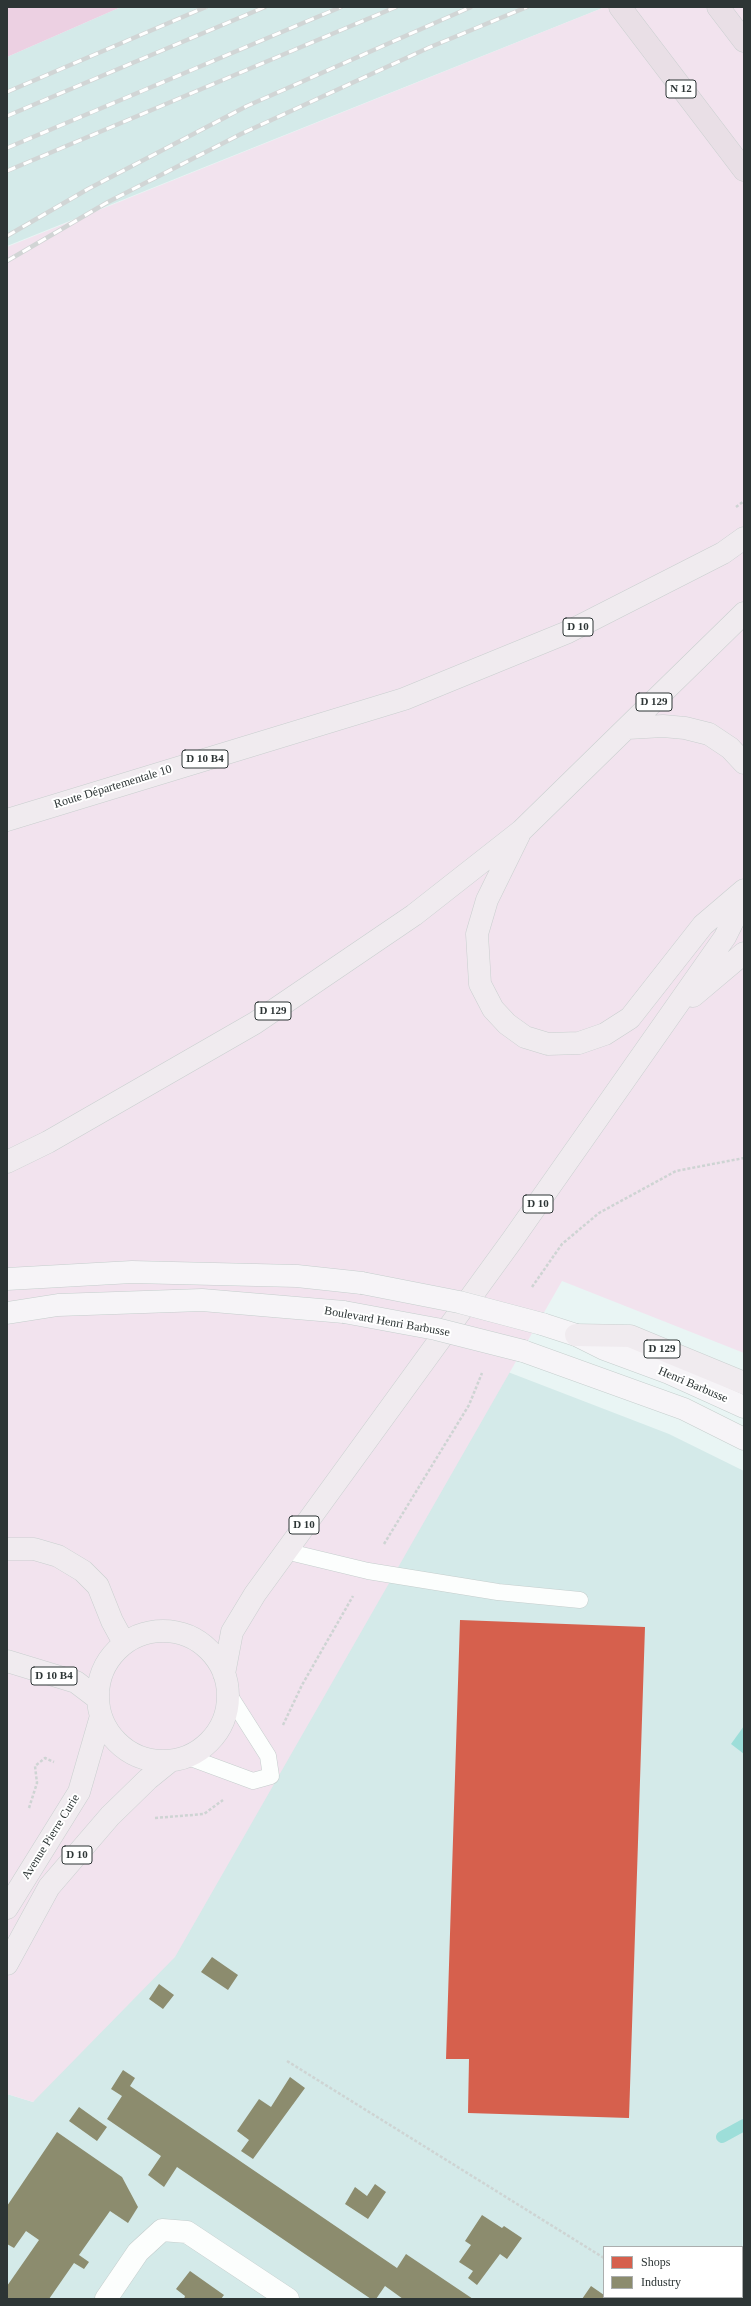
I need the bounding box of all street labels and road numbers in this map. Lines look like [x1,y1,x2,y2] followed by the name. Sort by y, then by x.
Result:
[666,80,696,98] road number: N 12
[563,618,593,636] road number: D 10
[636,693,672,711] road number: D 129
[182,750,228,768] road number: D 10 B4
[52,762,174,812] street label: Route Départementale 10
[255,1002,291,1020] road number: D 129
[523,1195,553,1213] road number: D 10
[323,1304,451,1340] street label: Boulevard Henri Barbusse
[644,1340,680,1358] road number: D 129
[656,1364,730,1406] street label: Henri Barbusse
[289,1516,319,1534] road number: D 10
[31,1667,77,1685] road number: D 10 B4
[19,1792,83,1882] street label: Avenue Pierre Curie
[62,1846,92,1864] road number: D 10

